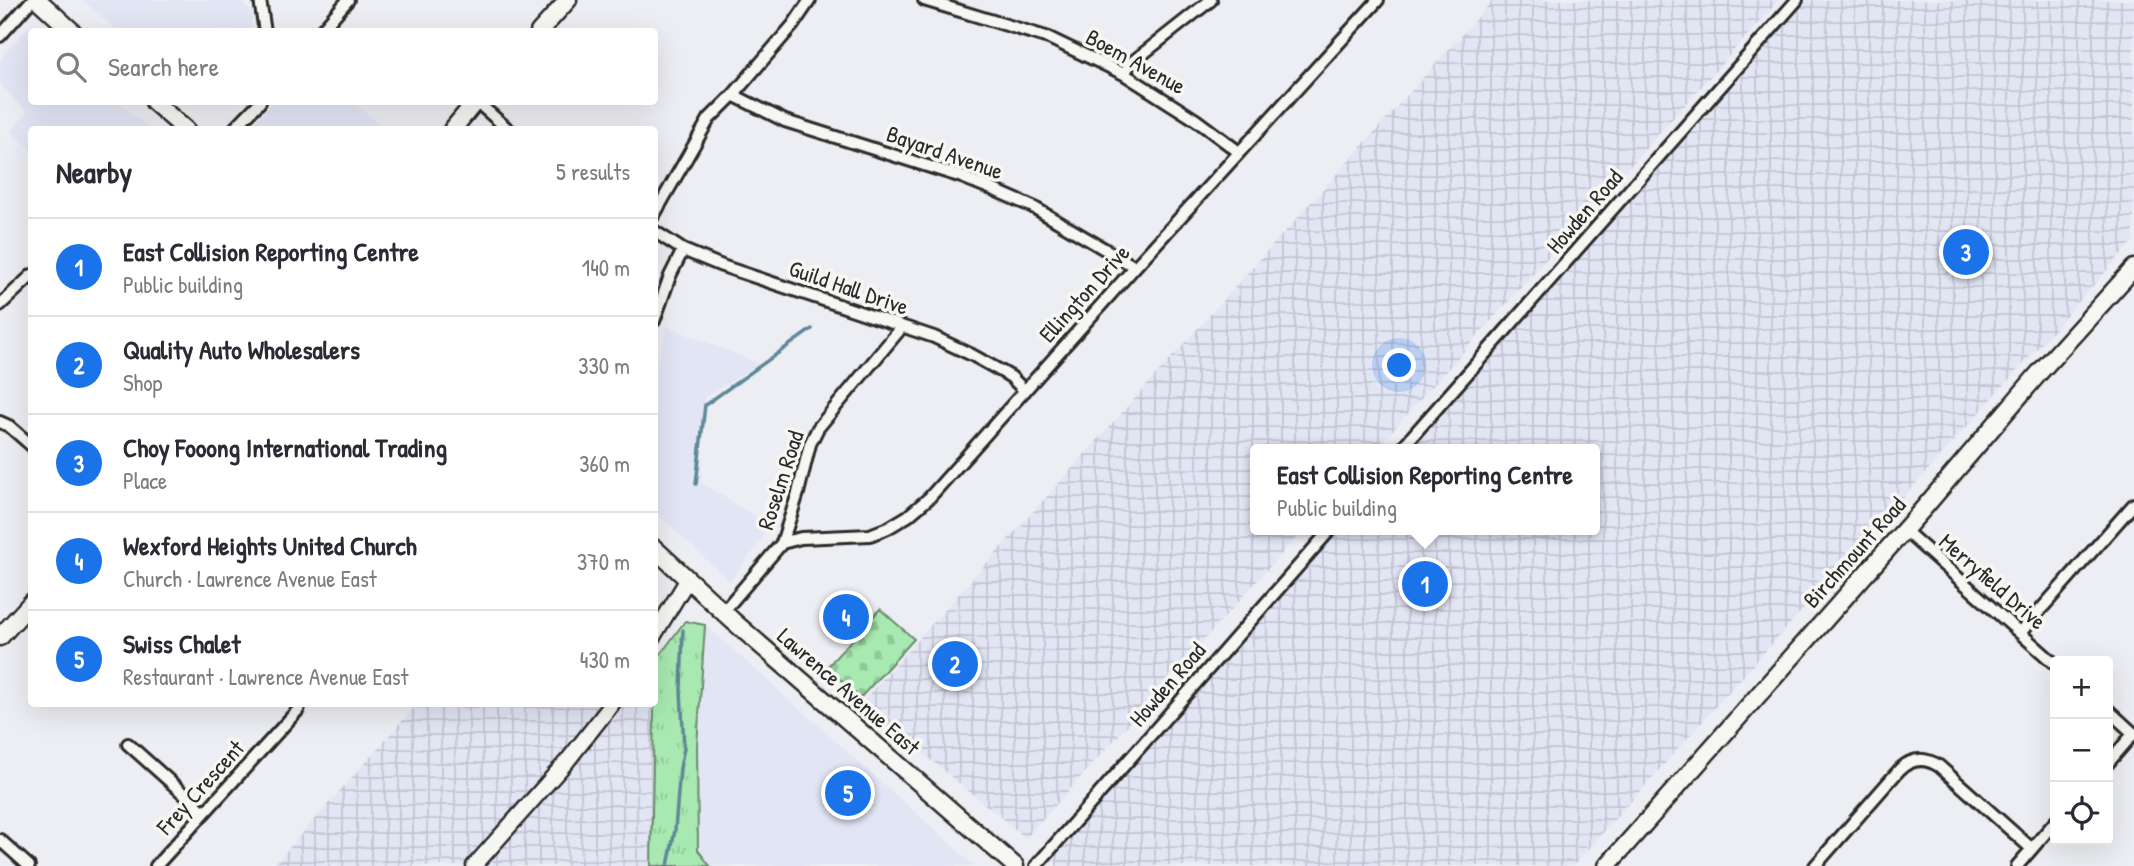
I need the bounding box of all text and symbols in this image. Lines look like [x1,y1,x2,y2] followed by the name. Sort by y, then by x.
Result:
[1081,21,1191,101] street label: Boem Avenue
[28,28,658,105] search box
[52,48,90,86] icon: search
[108,49,219,84] text: Search here
[883,118,1007,186] street label: Bayard Avenue
[56,152,132,192] text: Nearby
[556,156,630,187] text: 5 results
[1539,162,1629,260] street label: Howden Road
[1943,226,1989,278] pin: 3
[123,234,419,269] text: East Collision Reporting Centre
[1032,237,1136,349] street label: Ellington Drive
[75,252,83,283] text: 1
[582,252,630,283] text: 140 m
[785,252,913,322] street label: Guild Hall Drive
[123,269,243,300] text: Public building
[123,332,360,367] text: Quality Auto Wholesalers
[1382,348,1416,382] your location
[74,350,84,381] text: 2
[578,350,630,381] text: 330 m
[123,367,162,398] text: Shop
[749,426,811,534] street label: Roselm Road
[123,430,447,465] text: Choy Fooong International Trading
[1250,444,1600,535] popup
[74,448,84,479] text: 3
[579,448,630,479] text: 360 m
[1277,457,1573,492] text: East Collision Reporting Centre
[123,465,167,496] text: Place
[1796,490,1912,614] street label: Birchmount Road
[1277,492,1397,523] text: Public building
[1933,526,2053,636] street label: Merryfield Drive
[123,528,417,563] text: Wexford Heights United Church
[75,546,83,577] text: 4
[577,546,630,577] text: 370 m
[1402,558,1448,610] pin: 1
[123,563,377,594] text: Church · Lawrence Avenue East
[823,591,869,643] pin: 4
[771,620,928,762] street label: Lawrence Avenue East
[123,626,240,661] text: Swiss Chalet
[1122,635,1212,733] street label: Howden Road
[932,638,978,690] pin: 2
[74,644,84,675] text: 5
[580,644,630,675] text: 430 m
[2050,656,2113,845] map controls
[2050,656,2113,719] button: +
[123,661,409,692] text: Restaurant · Lawrence Avenue East
[2050,719,2113,782] button: −
[148,732,252,842] street label: Frey Crescent
[825,767,871,819] pin: 5
[2050,782,2113,845] button: locate

